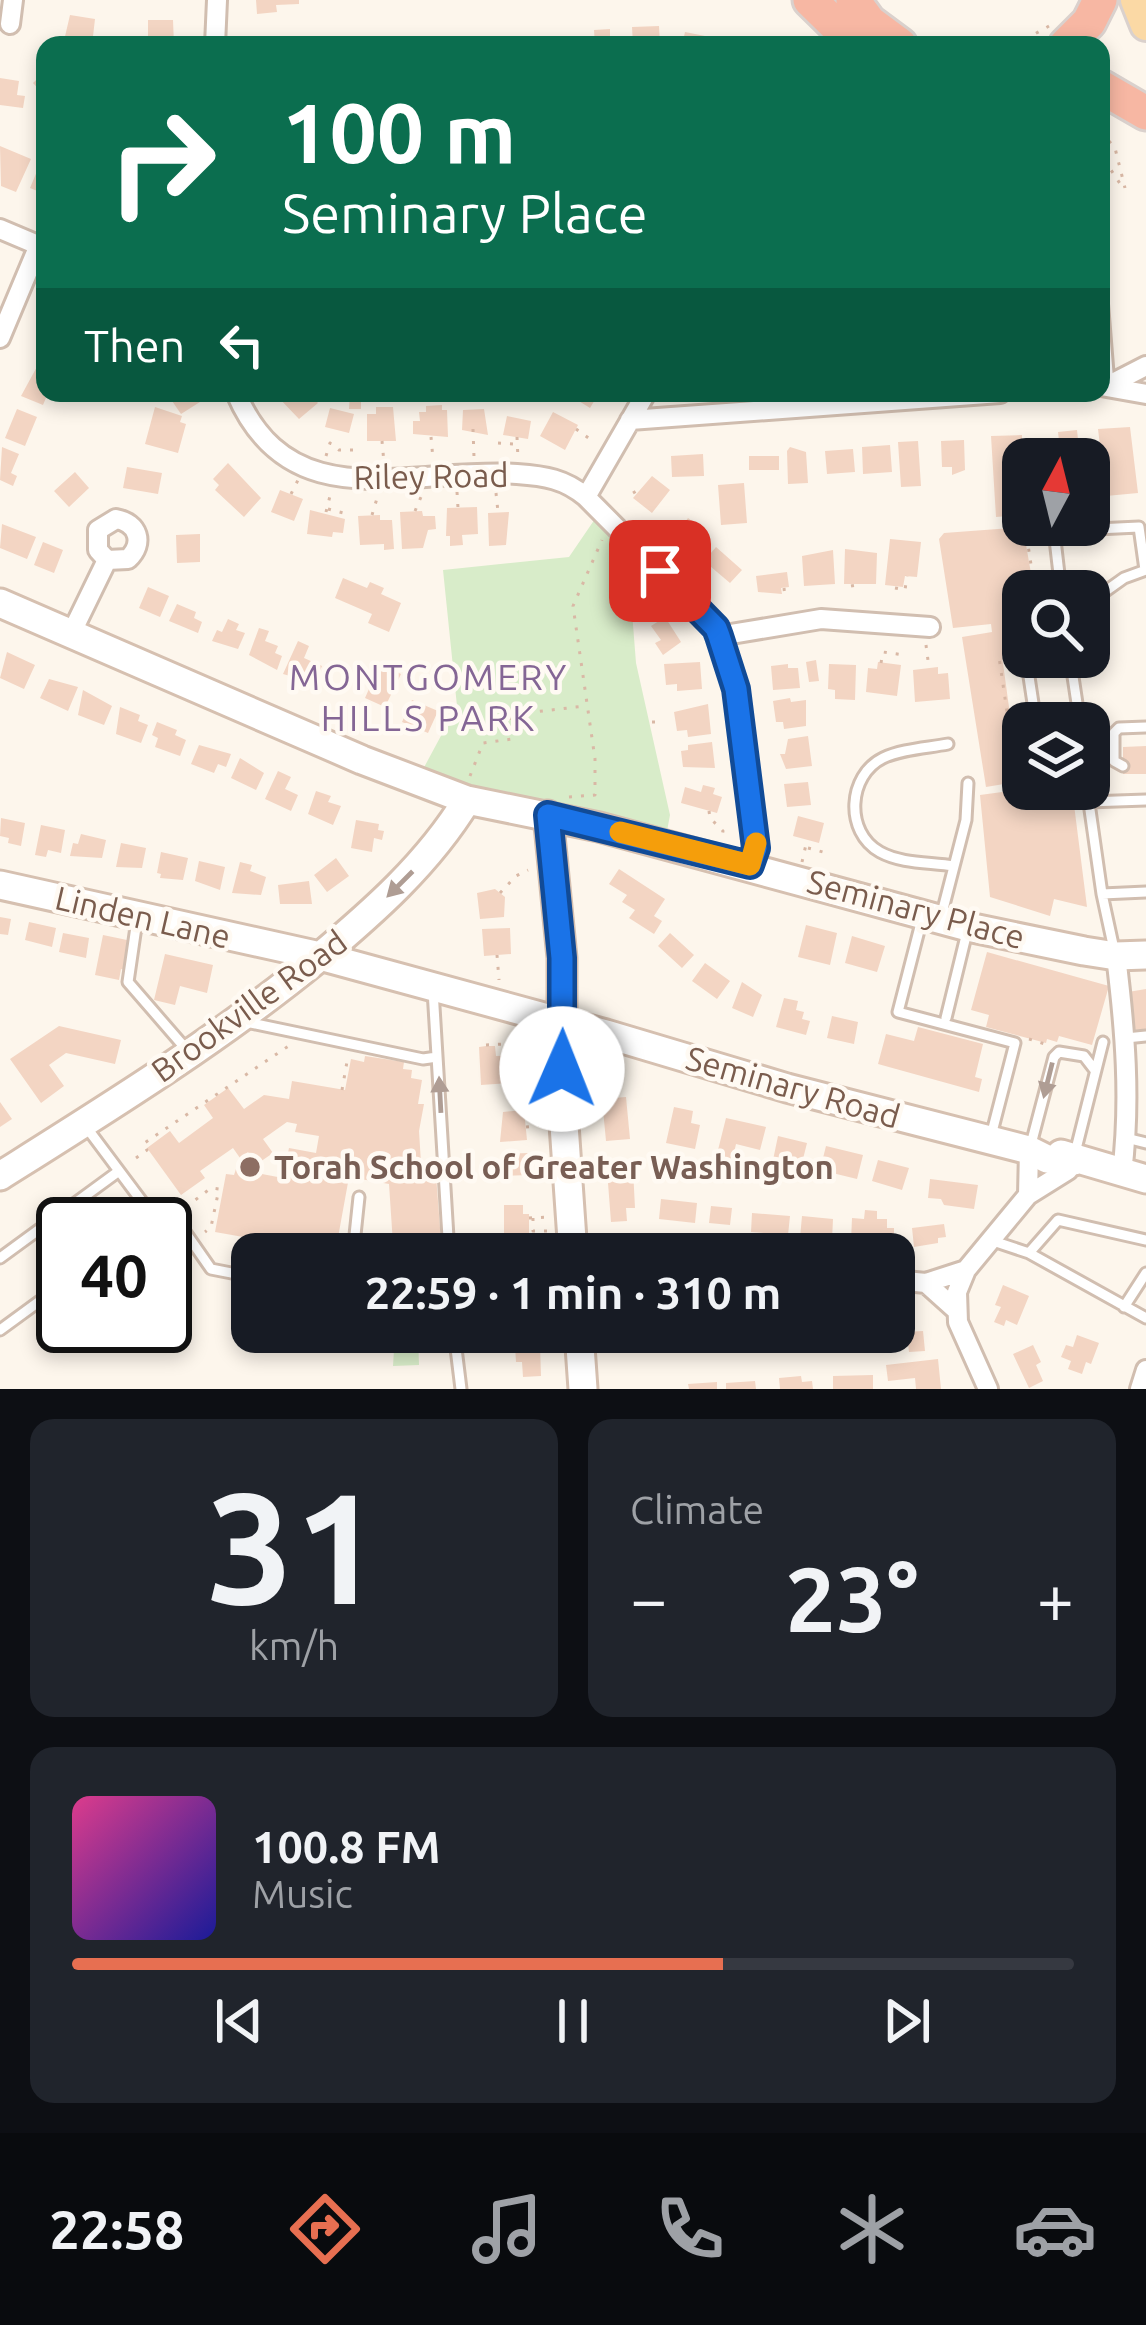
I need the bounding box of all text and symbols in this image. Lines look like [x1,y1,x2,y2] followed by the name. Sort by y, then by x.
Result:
[84,84,240,240] icon: right
[282,85,516,179] text: 100 m
[282,183,648,243] text: Seminary Place
[209,312,275,378] icon: left
[84,320,185,371] text: Then
[1002,438,1110,546] north arrow
[1002,438,1110,810] map controls
[353,456,509,495] street label: Riley Road
[609,520,711,622] pin
[627,538,693,604] icon: arrive
[1002,570,1110,678] button: search
[289,656,569,738] district label: MONTGOMERY HILLS PARK
[1002,702,1110,810] button: layers
[803,862,1029,955] street label: Seminary Place
[386,870,414,898] one-way arrow
[52,878,234,955] street label: Linden Lane
[144,922,353,1089] street label: Brookville Road
[499,1006,625,1132] position arrow
[682,1038,904,1135] street label: Seminary Road
[1038,1061,1057,1098] one-way arrow
[430,1076,449,1113] one-way arrow
[274,1148,834,1185] place label: Torah School of Greater Washington
[237,1154,263,1180] marker: Torah School of Greater Washington
[36,1197,192,1353] speed limit sign: 40
[365,1267,781,1318] text: 22:59 · 1 min · 310 m
[206,1459,382,1633] text: 31
[630,1488,764,1531] text: Climate
[785,1548,919,1649] text: 23°
[630,1561,667,1635] text: −
[1037,1561,1074,1635] text: +
[249,1624,339,1667] text: km/h
[252,1821,441,1872] text: 100.8 FM
[252,1872,353,1915] text: Music
[206,1988,272,2054] icon: previous
[540,1988,606,2054] icon: pause
[874,1988,940,2054] icon: next
[283,2187,367,2271] icon: directions
[465,2187,549,2271] icon: music
[648,2187,732,2271] icon: phone
[830,2187,914,2271] icon: climate
[1013,2187,1097,2271] icon: car
[49,2199,184,2259] text: 22:58

